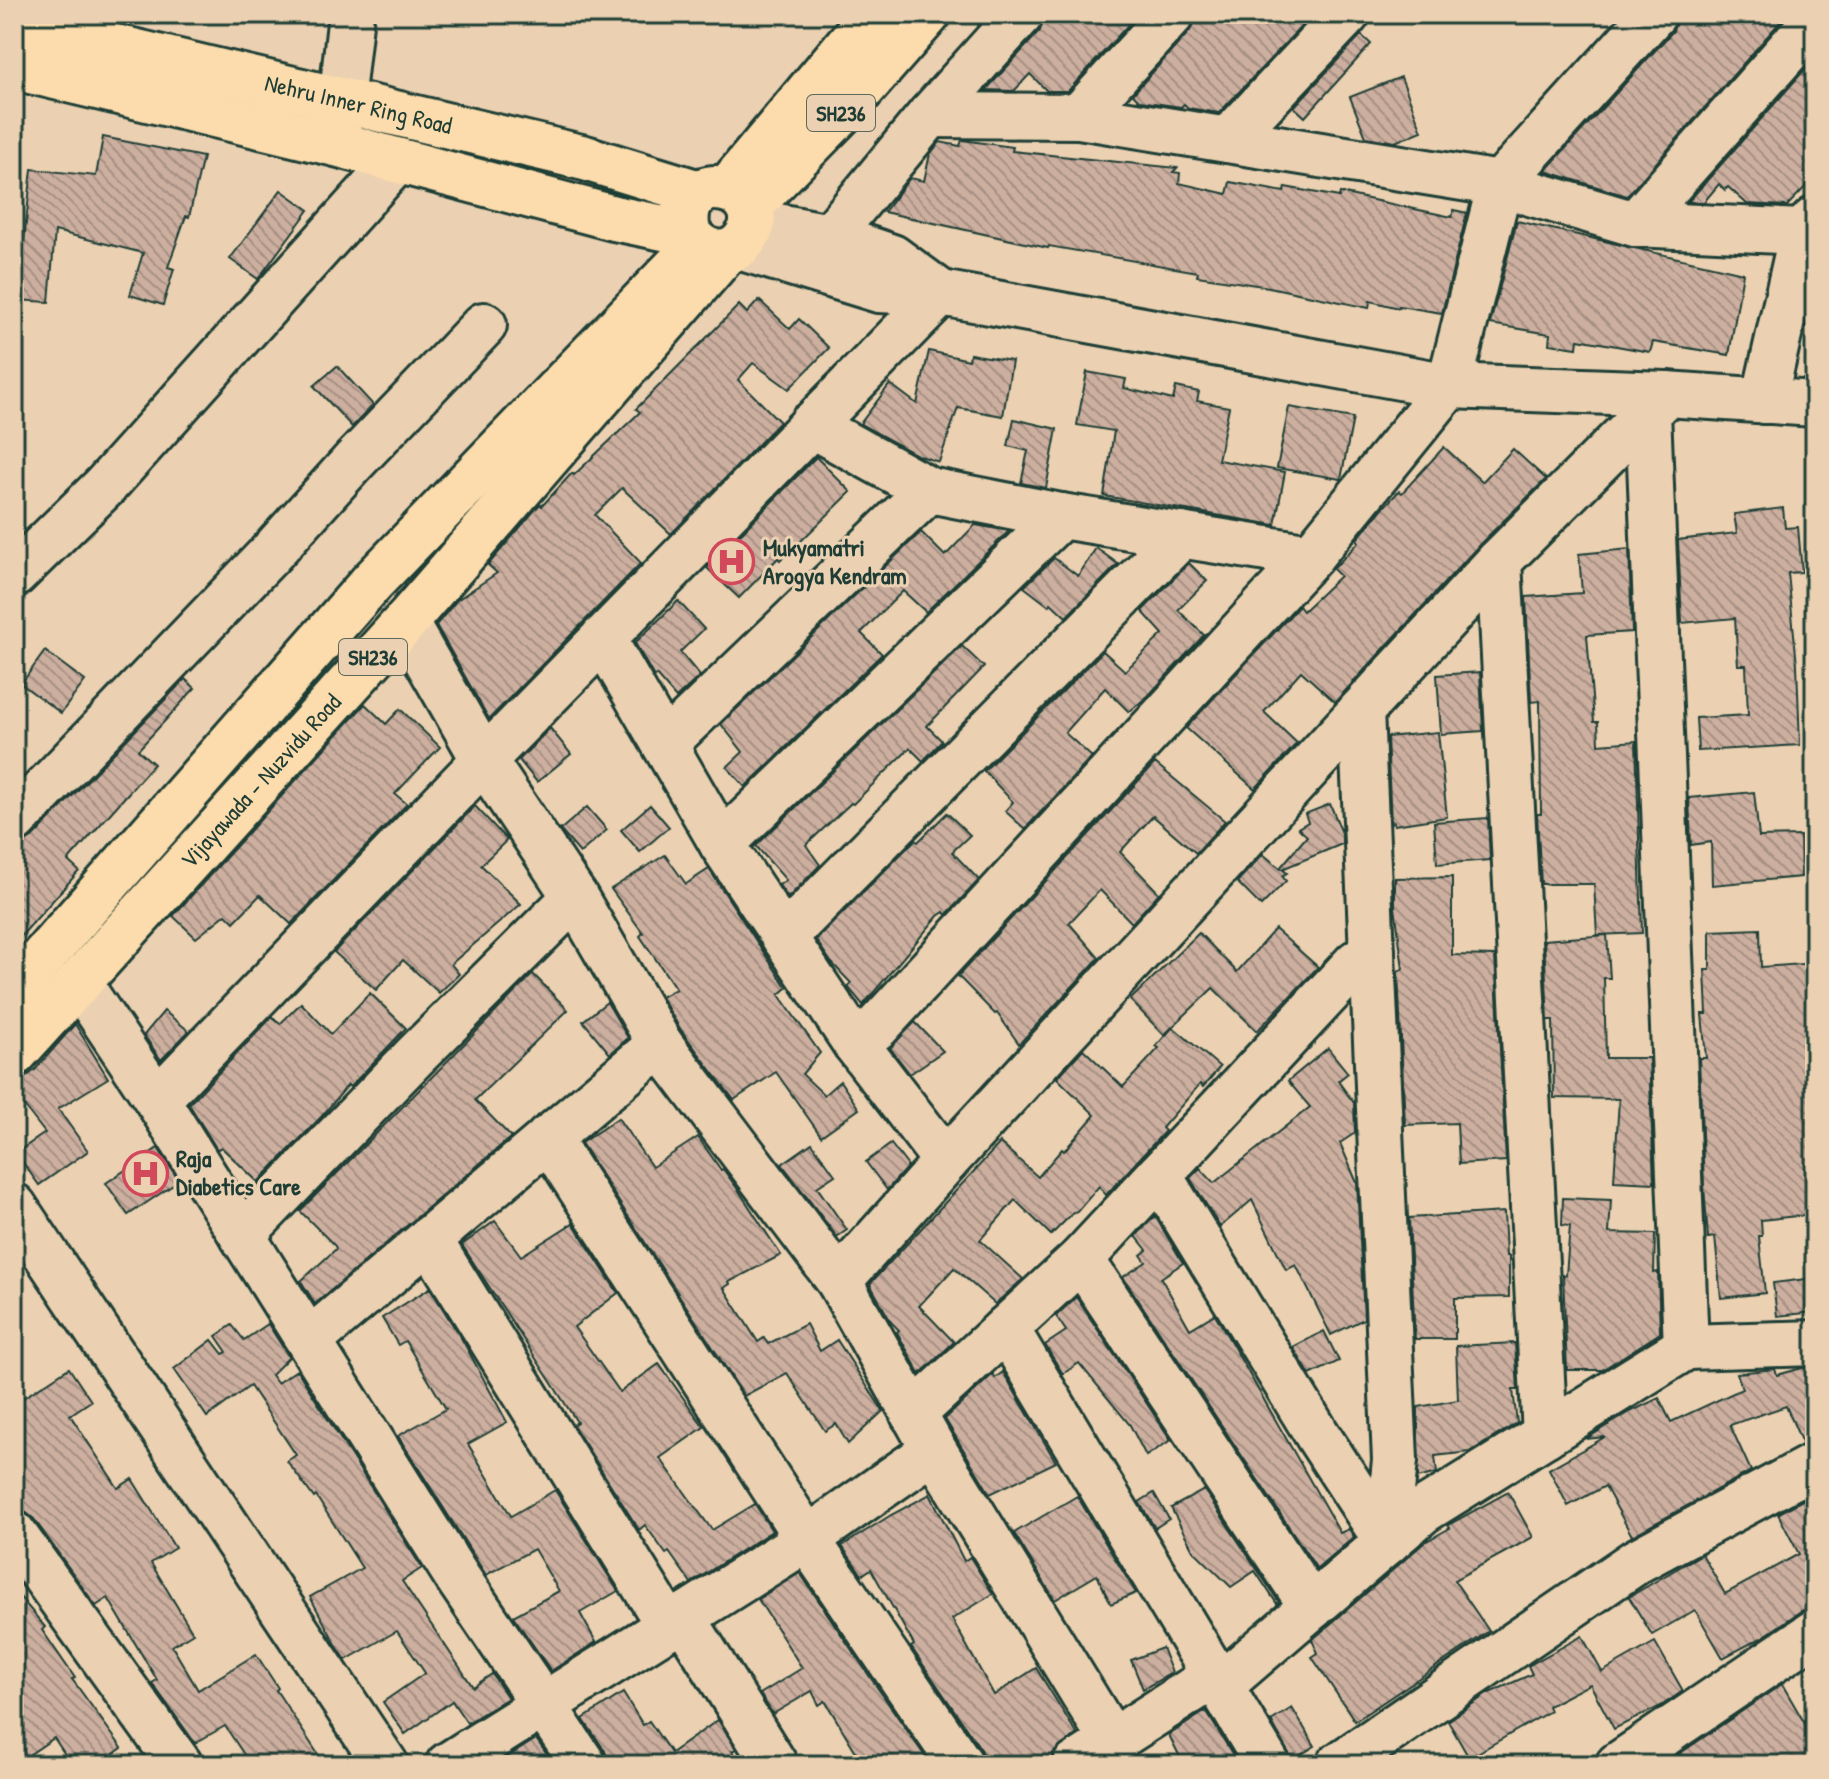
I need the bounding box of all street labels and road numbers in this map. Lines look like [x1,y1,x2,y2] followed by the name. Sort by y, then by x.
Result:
[262,66,455,141] street label: Nehru Inner Ring Road
[807,95,875,131] road number: SH236
[339,639,407,675] road number: SH236
[173,686,348,875] street label: Vijayawada - Nuzvidu Road

